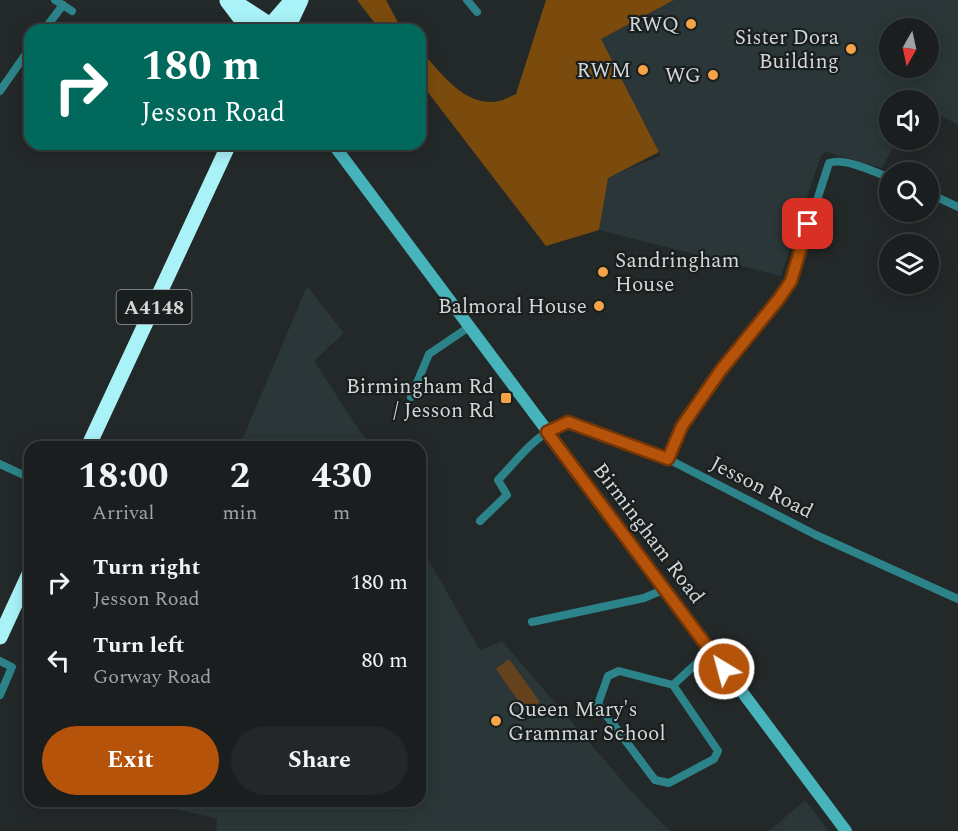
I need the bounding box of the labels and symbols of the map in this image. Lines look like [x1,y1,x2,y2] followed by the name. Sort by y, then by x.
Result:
[628,9,679,41] place label: RWQ
[684,17,698,31] marker: RWQ
[879,18,939,78] north arrow
[735,22,840,78] place label: Sister Dora Building
[844,42,858,56] marker: Sister Dora Building
[577,55,631,87] place label: RWM
[665,60,701,92] place label: WG
[636,63,650,77] marker: RWM
[706,68,720,82] marker: WG
[782,198,833,249] pin
[615,245,740,301] place label: Sandringham House
[596,265,610,279] marker: Sandringham House
[116,290,192,324] road number: A4148
[438,291,587,323] place label: Balmoral House
[592,299,606,313] marker: Balmoral House
[346,371,494,427] place label: Birmingham Rd / Jesson Rd
[499,391,513,405] marker: Birmingham Rd / Jesson Rd
[704,448,819,528] street label: Jesson Road
[584,456,712,611] street label: Birmingham Road
[692,637,756,701] position arrow
[508,694,666,750] place label: Queen Mary's Grammar School
[489,714,503,728] marker: Queen Mary's Grammar School

